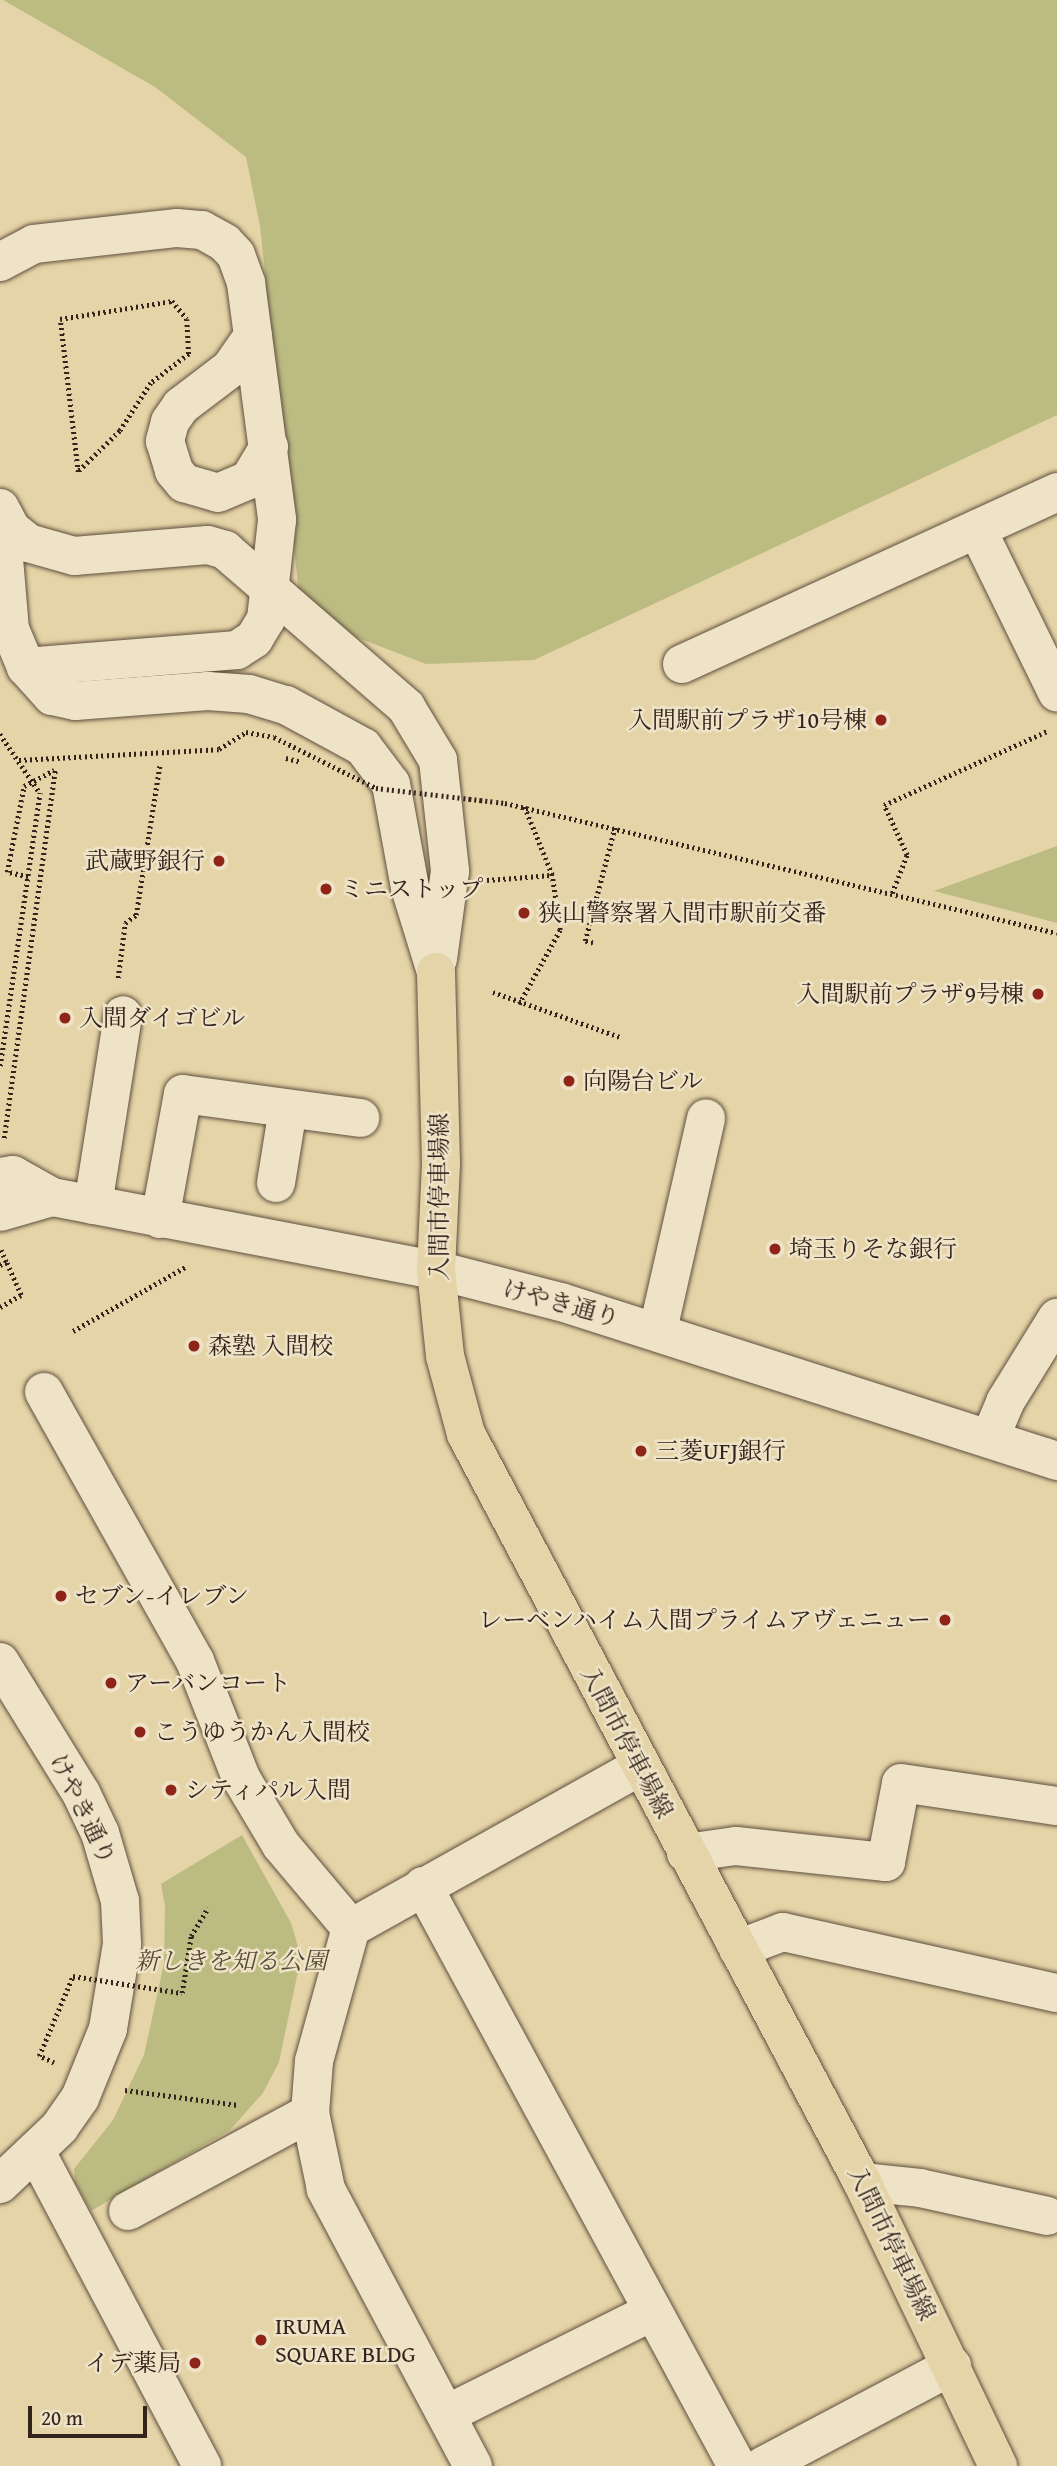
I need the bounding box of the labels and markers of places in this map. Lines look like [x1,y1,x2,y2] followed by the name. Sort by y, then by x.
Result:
[628,706,867,734] place label: 入間駅前プラザ10号棟
[873,712,889,728] marker: 入間駅前プラザ10号棟
[85,847,205,875] place label: 武蔵野銀行
[211,853,227,869] marker: 武蔵野銀行
[340,875,484,903] place label: ミニストップ
[318,881,334,897] marker: ミニストップ
[538,899,826,927] place label: 狭山警察署入間市駅前交番
[516,905,532,921] marker: 狭山警察署入間市駅前交番
[796,980,1024,1008] place label: 入間駅前プラザ9号棟
[1030,986,1046,1002] marker: 入間駅前プラザ9号棟
[79,1004,247,1032] place label: 入間ダイゴビル
[57,1010,73,1026] marker: 入間ダイゴビル
[583,1067,703,1095] place label: 向陽台ビル
[561,1073,577,1089] marker: 向陽台ビル
[789,1235,957,1263] place label: 埼玉りそな銀行
[767,1241,783,1257] marker: 埼玉りそな銀行
[208,1332,333,1360] place label: 森塾 入間校
[186,1338,202,1354] marker: 森塾 入間校
[655,1437,786,1465] place label: 三菱UFJ銀行
[633,1443,649,1459] marker: 三菱UFJ銀行
[75,1582,251,1610] place label: セブン-イレブン
[53,1588,69,1604] marker: セブン-イレブン
[475,1606,931,1634] place label: レーベンハイム入間プライムアヴェニュー
[937,1612,953,1628] marker: レーベンハイム入間プライムアヴェニュー
[125,1669,292,1697] place label: アーバンコート
[103,1675,119,1691] marker: アーバンコート
[154,1718,370,1746] place label: こうゆうかん入間校
[132,1724,148,1740] marker: こうゆうかん入間校
[185,1776,353,1804] place label: シティパル入間
[163,1782,179,1798] marker: シティパル入間
[275,2312,416,2368] place label: IRUMA SQUARE BLDG
[253,2332,269,2348] marker: IRUMA SQUARE BLDG
[85,2349,181,2377] place label: イデ薬局
[187,2355,203,2371] marker: イデ薬局

